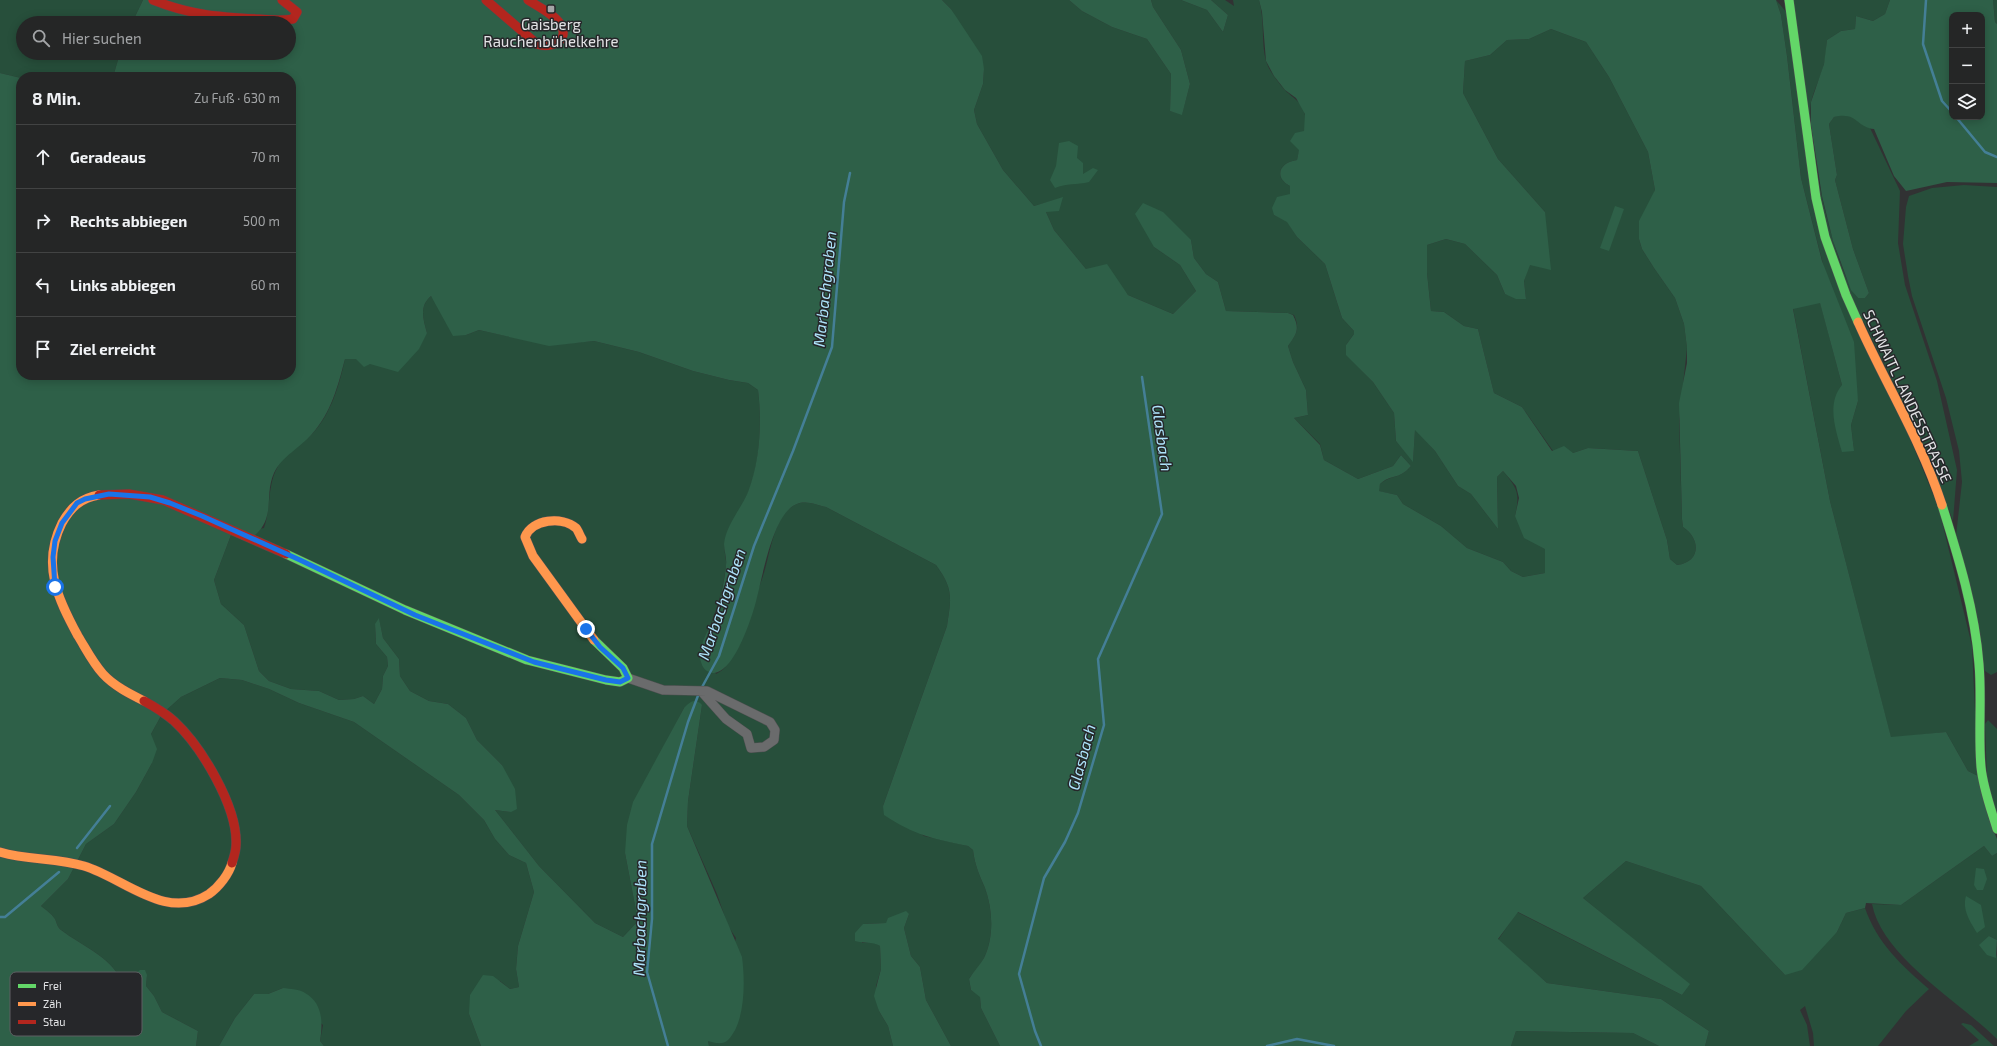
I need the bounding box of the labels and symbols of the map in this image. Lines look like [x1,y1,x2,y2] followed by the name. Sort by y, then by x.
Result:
[546,4,556,14] marker: Gaisberg Rauchenbühelkehre
[483,15,619,50] place label: Gaisberg Rauchenbühelkehre
[808,230,840,348] water label: Marbachgraben
[1860,307,1956,485] street label: SCHWAITL LANDESSTRASSE
[1149,403,1177,473] water label: Glasbach
[693,546,749,662] water label: Marbachgraben
[46,578,64,596] route start
[577,620,595,638] route end
[1063,722,1099,792] water label: Glasbach
[628,860,650,976] water label: Marbachgraben
[10,972,142,1036] legend
[43,979,62,992] text: Frei
[43,997,62,1010] text: Zäh
[43,1015,66,1028] text: Stau

